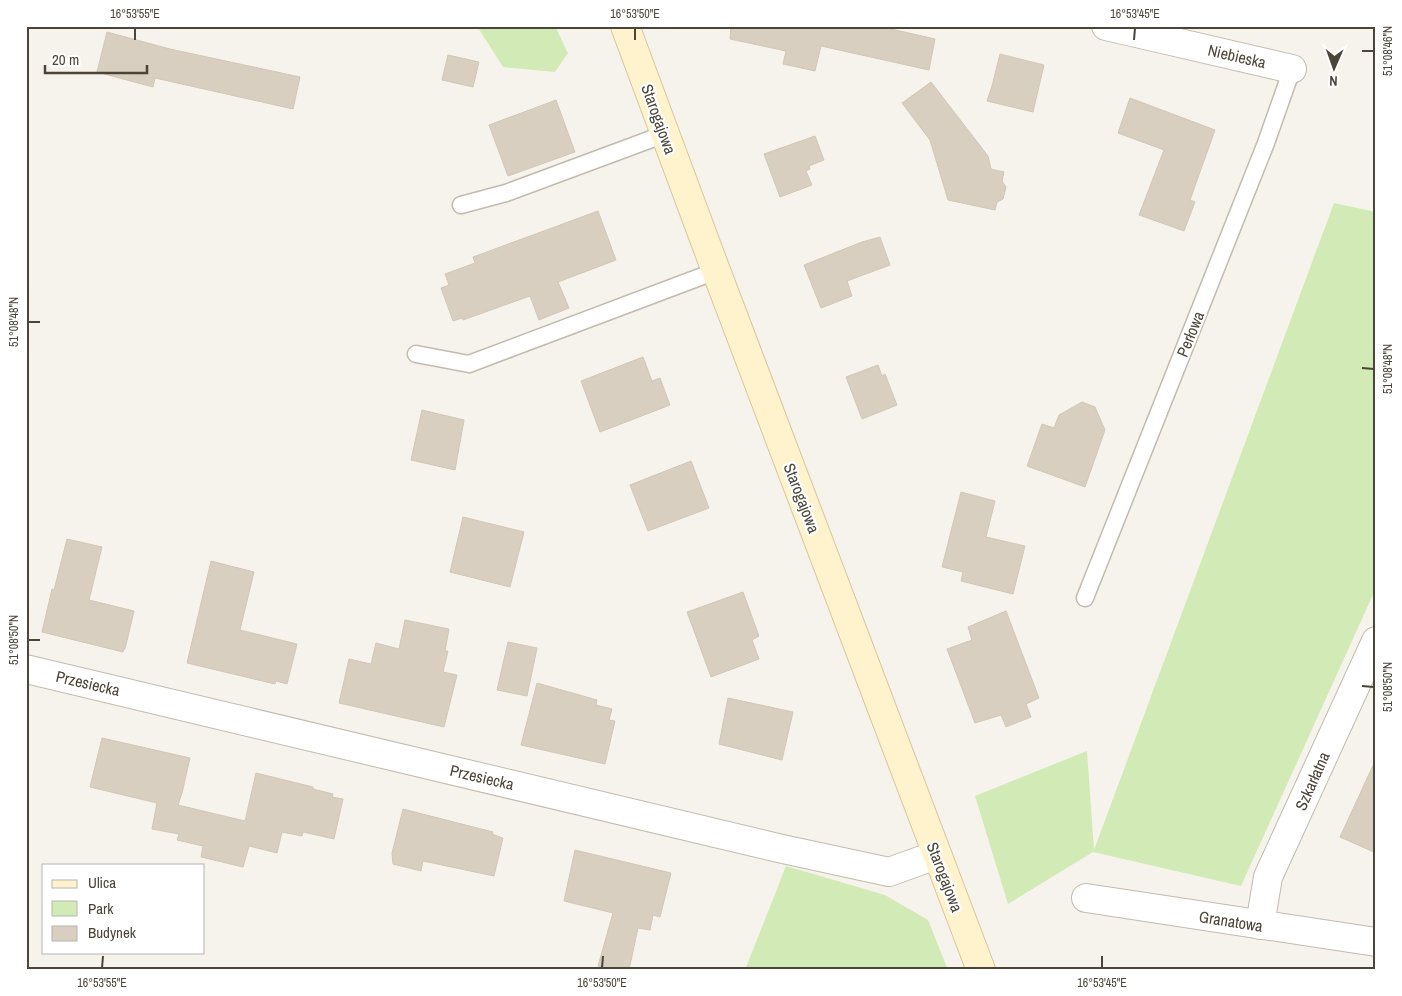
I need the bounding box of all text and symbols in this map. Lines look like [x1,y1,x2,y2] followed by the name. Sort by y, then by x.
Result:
[110,6,160,22] text: 16°53'55"E
[610,6,660,22] text: 16°53'50"E
[1110,6,1160,22] text: 16°53'45"E
[1380,26,1396,76] text: 51°08'46"N
[1206,39,1269,74] street label: Niebieska
[45,42,148,74] scale bar
[1310,42,1360,92] north arrow
[52,49,79,70] text: 20 m
[1329,72,1338,90] text: N
[636,81,682,158] street label: Starogajowa
[6,297,22,347] text: 51°08'48"N
[1171,307,1209,360] street label: Perłowa
[1380,344,1396,394] text: 51°08'48"N
[779,460,826,537] street label: Starogajowa
[6,615,22,665] text: 51°08'50"N
[1380,662,1396,712] text: 51°08'50"N
[54,665,123,701] street label: Przesiecka
[1289,748,1335,814] street label: Szkarłatna
[448,759,517,795] street label: Przesiecka
[922,839,969,916] street label: Starogajowa
[42,864,205,954] legend
[88,872,116,893] text: Ulica
[88,898,114,919] text: Park
[1198,905,1265,937] street label: Granatowa
[88,922,137,943] text: Budynek
[77,975,127,991] text: 16°53'55"E
[577,975,627,991] text: 16°53'50"E
[1077,975,1127,991] text: 16°53'45"E

